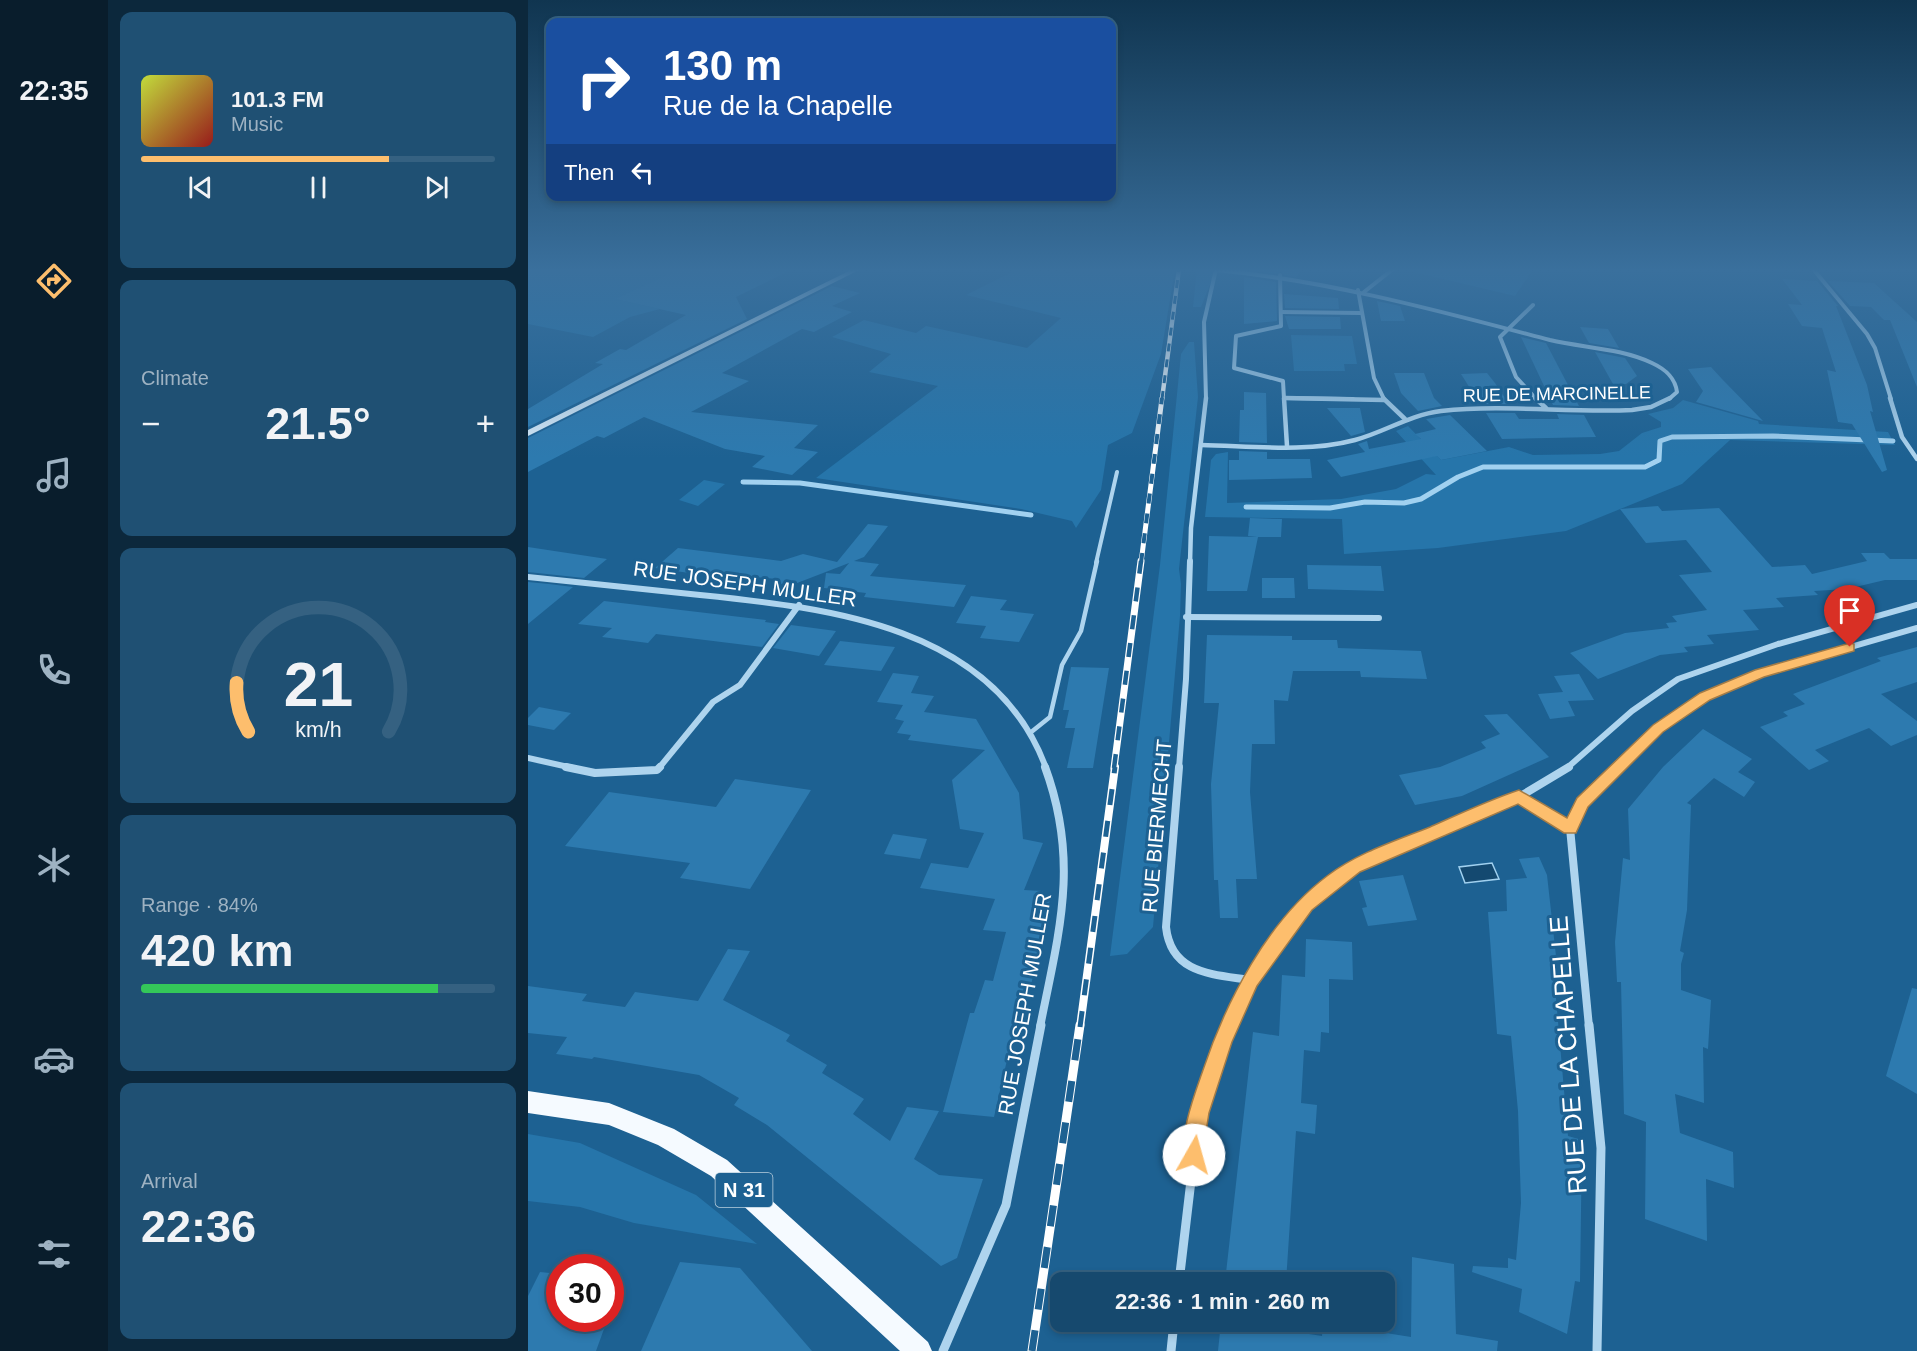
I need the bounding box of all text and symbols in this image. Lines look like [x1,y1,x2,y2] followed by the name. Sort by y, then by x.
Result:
[564,42,642,120] icon: right
[663,42,782,89] text: 130 m
[19,76,89,106] text: 22:35
[231,87,324,112] text: 101.3 FM
[663,91,893,121] text: Rue de la Chapelle
[231,113,283,135] text: Music
[626,156,659,189] icon: left
[564,160,614,185] text: Then
[184,171,217,204] icon: previous
[302,171,335,204] icon: pause
[420,171,453,204] icon: next
[33,260,75,302] icon: directions
[141,367,209,389] text: Climate
[1463,382,1651,406] street label: RUE DE MARCINELLE
[265,398,371,449] text: 21.5°
[141,405,160,442] text: −
[476,405,495,442] text: +
[33,454,75,496] icon: music
[632,556,858,611] street label: RUE JOSEPH MULLER
[1824,585,1875,647] pin
[1833,594,1866,627] icon: arrive
[33,649,75,691] icon: phone
[283,651,353,720] text: 21
[295,719,341,743] text: km/h
[1137,738,1176,914] street label: RUE BIERMECHT
[33,844,75,886] icon: climate
[994,891,1055,1117] street label: RUE JOSEPH MULLER
[141,894,258,916] text: Range · 84%
[1543,915,1593,1195] street label: RUE DE LA CHAPELLE
[141,925,294,976] text: 420 km
[33,1038,75,1080] icon: car
[1162,1123,1226,1187] position arrow
[141,1170,198,1192] text: Arrival
[716,1173,772,1207] road number: N 31
[141,1201,256,1252] text: 22:36
[33,1233,75,1275] icon: filters
[546,1254,624,1332] speed limit sign: 30
[1115,1289,1330,1314] text: 22:36 · 1 min · 260 m

